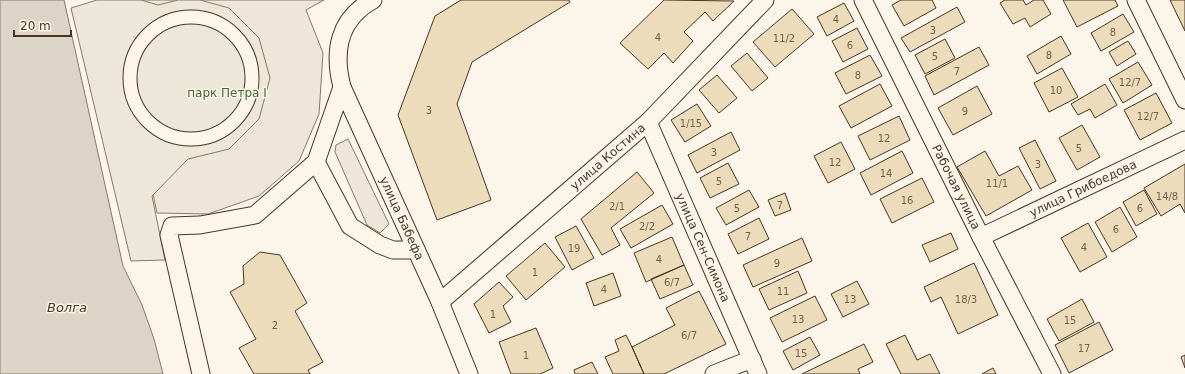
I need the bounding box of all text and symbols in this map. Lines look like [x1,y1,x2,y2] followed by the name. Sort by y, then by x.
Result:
[14,12,71,38] scale bar
[833,14,839,25] house number: 4
[20,19,51,33] text: 20 m
[930,25,936,36] house number: 3
[1110,27,1116,38] house number: 8
[655,32,661,43] house number: 4
[773,33,795,44] house number: 11/2
[847,40,853,51] house number: 6
[1046,50,1052,61] house number: 8
[932,51,938,62] house number: 5
[954,66,960,77] house number: 7
[855,70,861,81] house number: 8
[1119,77,1141,88] house number: 12/7
[1050,85,1062,96] house number: 10
[187,86,267,100] park label: парк Петра I
[426,105,432,116] house number: 3
[962,106,968,117] house number: 9
[1137,111,1159,122] house number: 12/7
[680,118,702,129] house number: 1/15
[568,121,648,193] street label: улица Костина
[878,133,890,144] house number: 12
[929,142,983,232] street label: Рабочая улица
[1076,143,1082,154] house number: 5
[711,147,717,158] house number: 3
[829,157,841,168] house number: 12
[1027,157,1139,220] street label: улица Грибоедова
[1035,159,1041,170] house number: 3
[880,168,892,179] house number: 14
[377,175,427,262] street label: улица Бабефа
[716,176,722,187] house number: 5
[986,178,1008,189] house number: 11/1
[673,191,733,304] street label: улица Сен-Симона
[1156,191,1178,202] house number: 14/8
[901,195,913,206] house number: 16
[777,200,783,211] house number: 7
[609,201,625,212] house number: 2/1
[734,203,740,214] house number: 5
[1137,203,1143,214] house number: 6
[639,221,655,232] house number: 2/2
[1113,224,1119,235] house number: 6
[745,231,751,242] house number: 7
[1081,242,1087,253] house number: 4
[568,243,580,254] house number: 19
[656,254,662,265] house number: 4
[774,258,780,269] house number: 9
[532,267,538,278] house number: 1
[664,277,680,288] house number: 6/7
[601,284,607,295] house number: 4
[777,286,789,297] house number: 11
[844,294,856,305] house number: 13
[955,294,977,305] house number: 18/3
[47,300,87,315] water label: Волга
[490,309,496,320] house number: 1
[792,314,804,325] house number: 13
[1064,315,1076,326] house number: 15
[272,320,278,331] house number: 2
[681,330,697,341] house number: 6/7
[1078,343,1090,354] house number: 17
[795,348,807,359] house number: 15
[523,350,529,361] house number: 1

